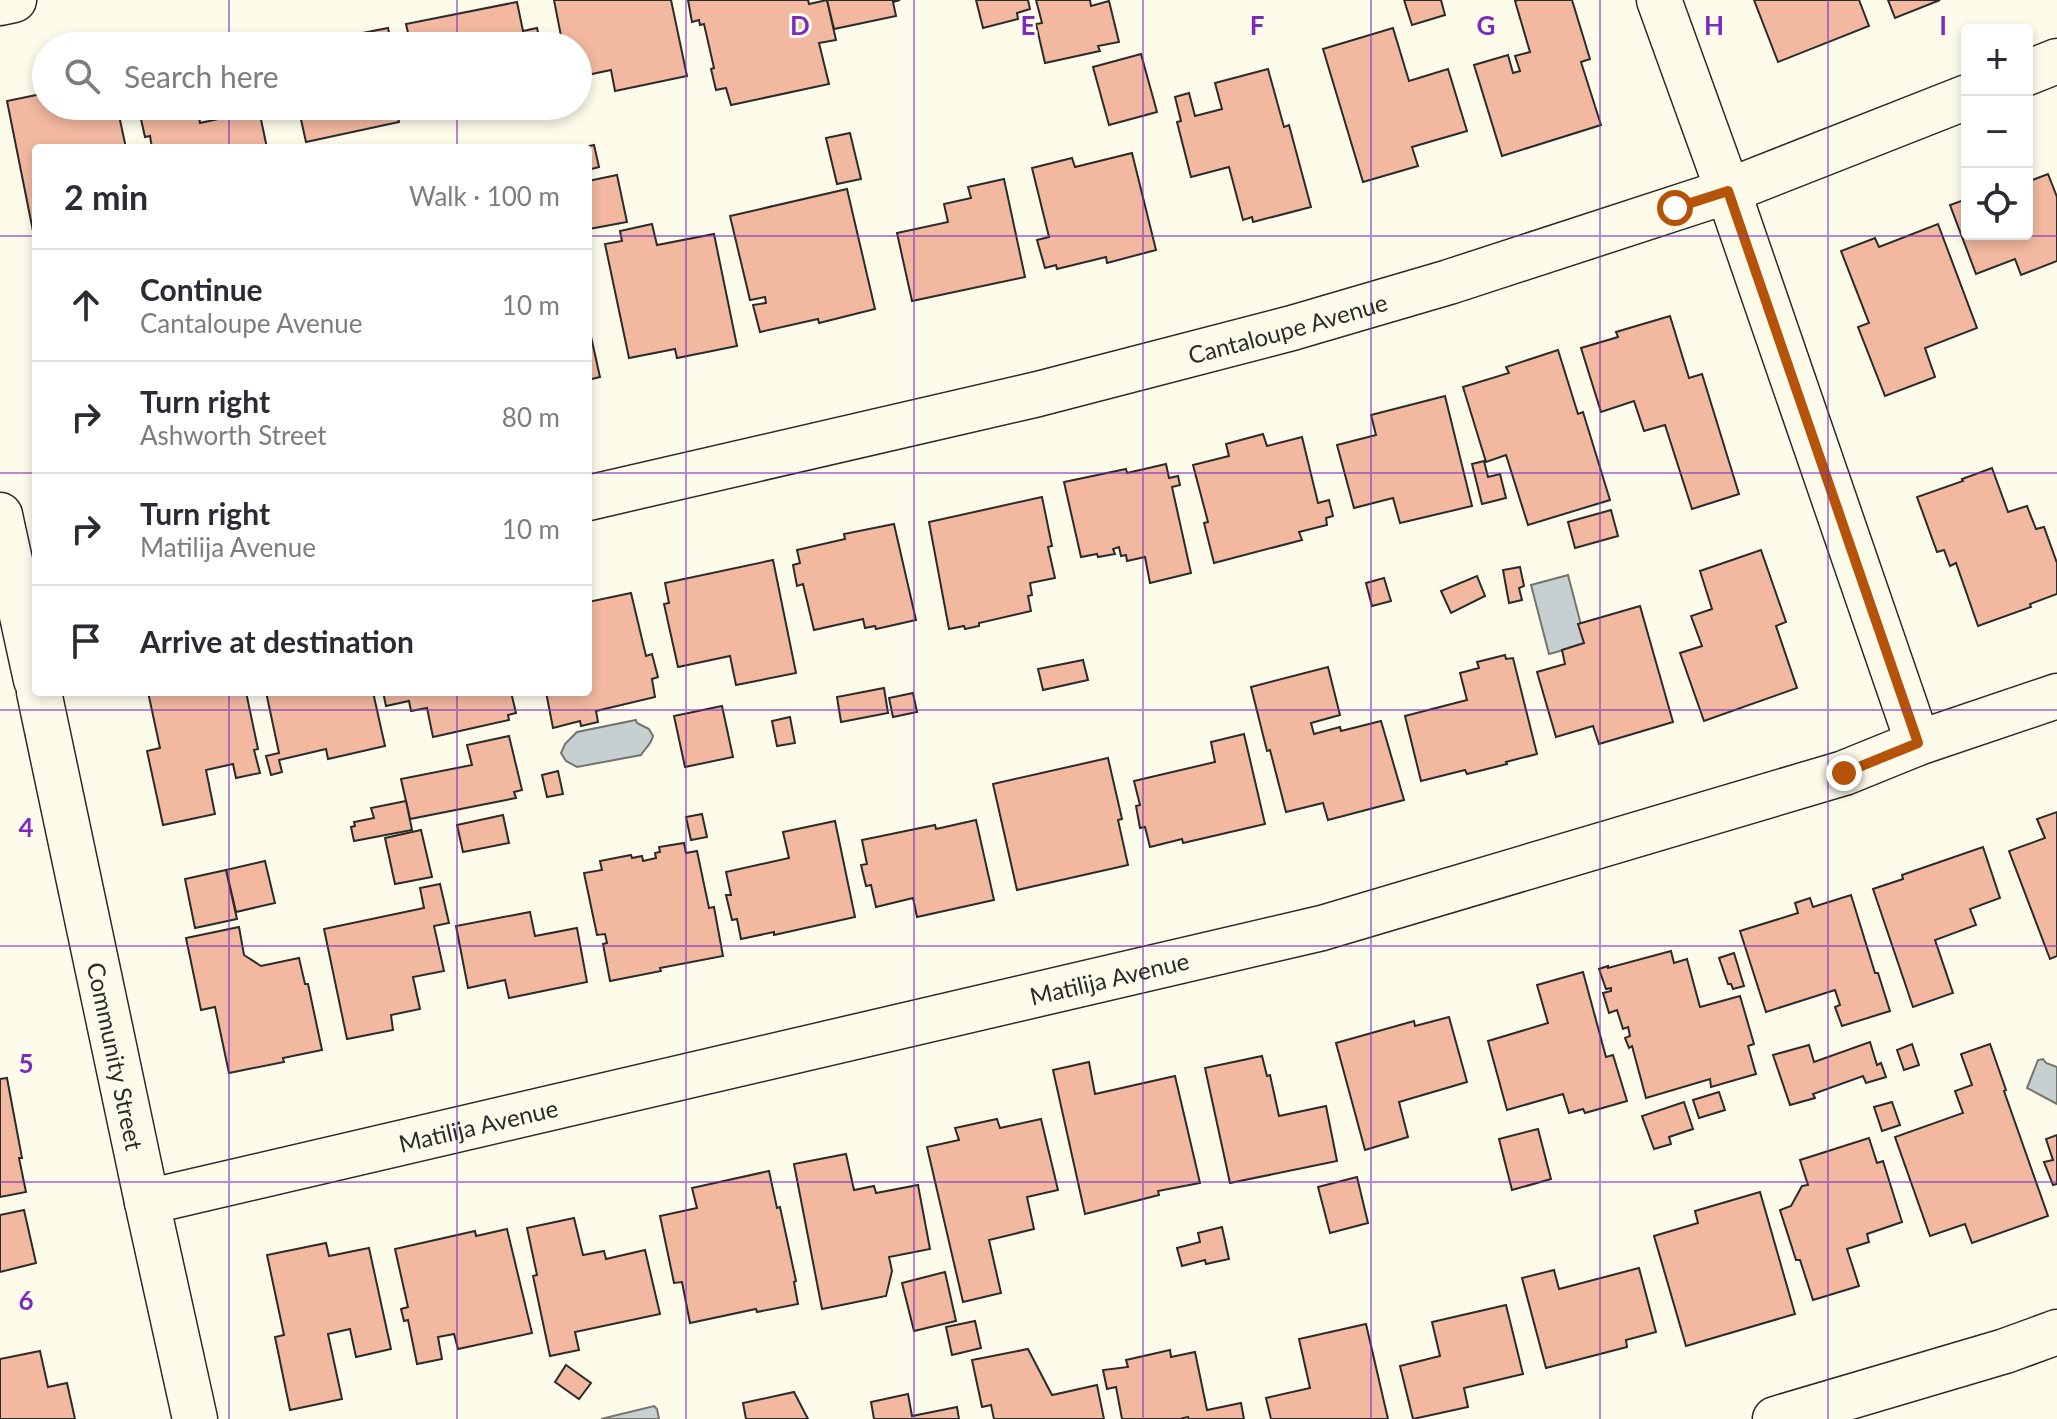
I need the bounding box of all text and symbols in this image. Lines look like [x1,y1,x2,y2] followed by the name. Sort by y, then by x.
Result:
[790,9,810,41] text: D
[1021,9,1035,41] text: E
[1250,9,1264,41] text: F
[1477,9,1495,41] text: G
[1704,9,1724,41] text: H
[1939,9,1947,41] text: I
[1961,24,2033,240] map controls
[1961,24,2033,96] button: +
[32,32,592,120] search box
[60,54,104,98] icon: search
[124,58,279,94] text: Search here
[1961,96,2033,168] button: −
[1961,168,2033,240] button: locate
[64,176,148,217] text: 2 min
[409,180,560,212] text: Walk · 100 m
[1657,190,1693,226] route start
[140,271,263,307] text: Continue
[64,283,108,327] icon: ahead
[1185,286,1391,369] street label: Cantaloupe Avenue
[502,289,560,321] text: 10 m
[140,307,362,339] text: Cantaloupe Avenue
[140,383,270,419] text: Turn right
[64,395,108,439] icon: right
[502,401,560,433] text: 80 m
[140,419,327,451] text: Ashworth Street
[140,495,270,531] text: Turn right
[64,507,108,551] icon: right
[502,513,560,545] text: 10 m
[140,531,316,563] text: Matilija Avenue
[64,619,108,663] icon: arrive
[140,623,414,659] text: Arrive at destination
[1826,755,1862,791] route end
[18,811,34,843] text: 4
[1027,945,1192,1010] street label: Matilija Avenue
[82,959,150,1153] street label: Community Street
[18,1047,34,1079] text: 5
[396,1092,561,1157] street label: Matilija Avenue
[18,1284,34,1316] text: 6

